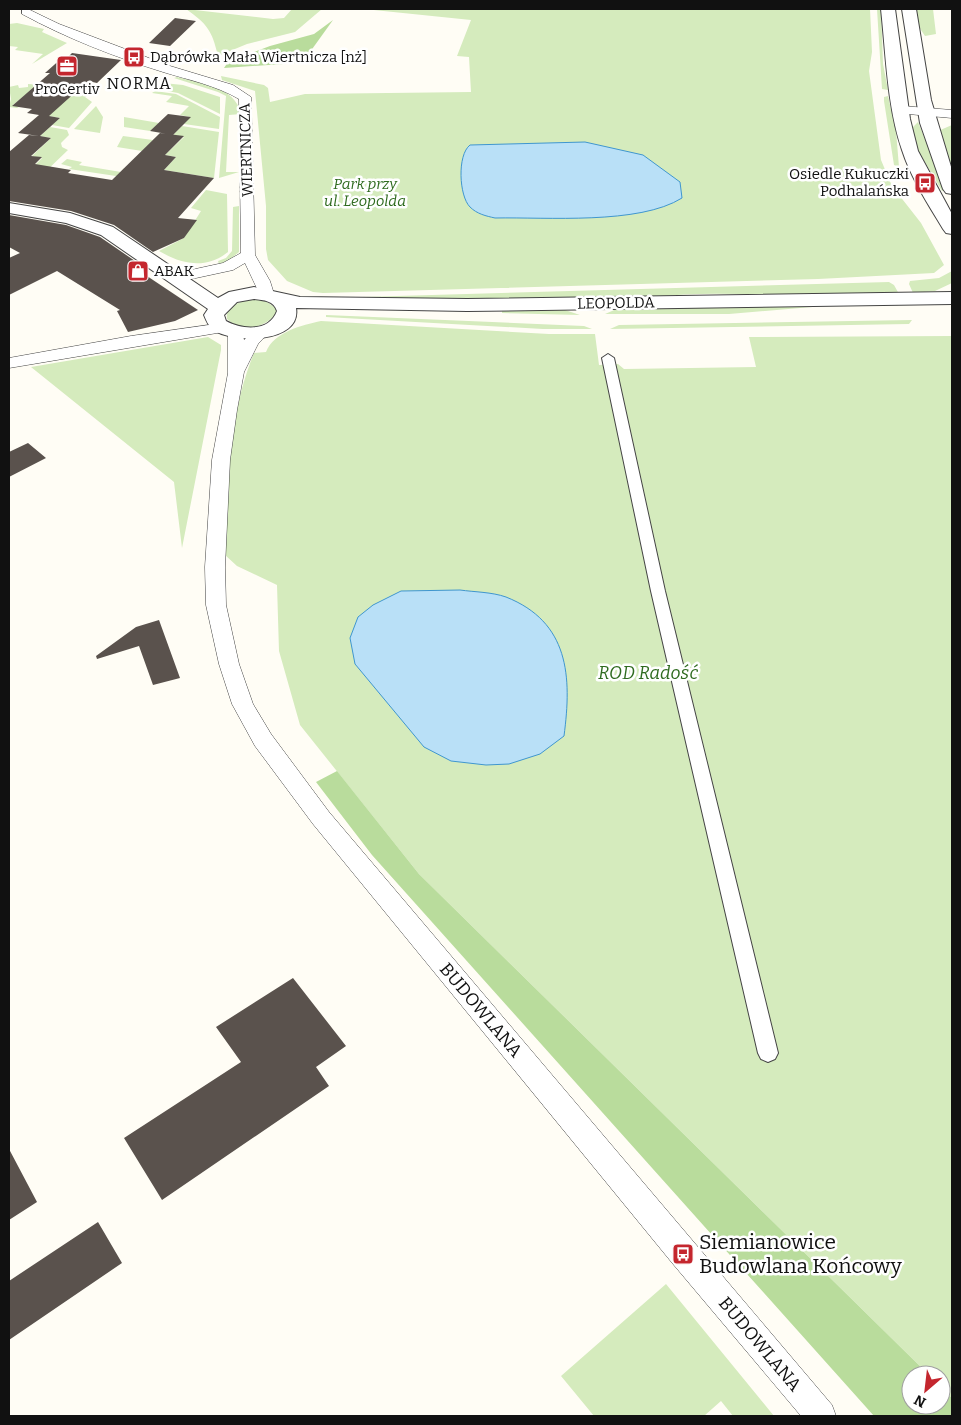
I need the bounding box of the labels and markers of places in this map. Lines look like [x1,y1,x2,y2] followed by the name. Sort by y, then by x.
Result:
[122,45,146,69] bus stop icon: Dąbrówka Mała Wiertnicza [nż]
[150,48,367,66] place label: Dąbrówka Mała Wiertnicza [nż]
[55,54,79,78] office icon: ProCertiv
[34,80,100,98] place label: ProCertiv
[789,165,910,200] place label: Osiedle Kukuczki Podhalańska
[913,171,937,195] bus stop icon: Osiedle Kukuczki Podhalańska
[126,259,150,283] shop icon: ABAK
[154,262,194,280] place label: ABAK
[699,1229,903,1279] place label: Siemianowice Budowlana Końcowy
[671,1242,695,1266] bus stop icon: Siemianowice Budowlana Końcowy

